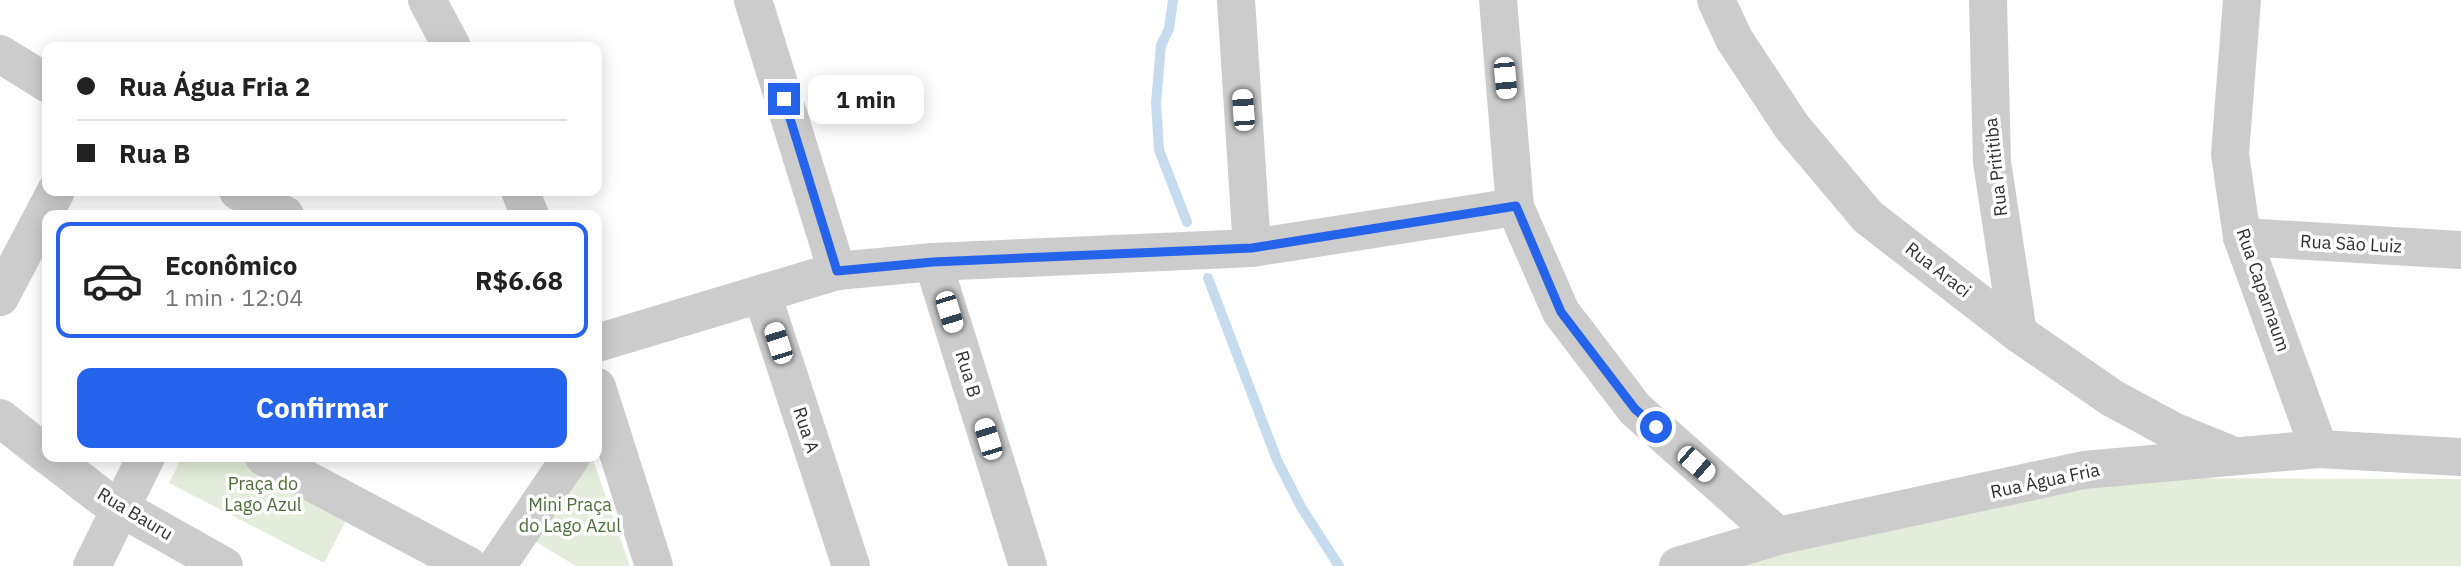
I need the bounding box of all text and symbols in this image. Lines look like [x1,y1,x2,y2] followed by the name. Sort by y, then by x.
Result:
[1493,56,1518,100] car
[119,69,310,103] text: Rua Água Fria 2
[808,74,924,124] callout: 1 min
[768,83,800,115] route end
[836,84,896,114] text: 1 min
[1232,88,1255,132] car
[1979,116,2012,218] street label: Rua Prititiba
[119,136,190,170] text: Rua B
[2232,225,2295,354] street label: Rua Caparnaum
[2300,229,2403,258] street label: Rua São Luiz
[1901,237,1976,302] street label: Rua Araci
[165,248,297,282] text: Econômico
[81,249,144,312] icon: car
[475,263,563,297] text: R$6.68
[165,282,303,312] text: 1 min · 12:04
[933,289,966,335] car
[762,320,795,366] car
[951,348,986,400] street label: Rua B
[77,368,567,448] button: Confirmar
[788,404,825,456] street label: Rua A
[1640,411,1672,443] route start
[972,416,1005,462] car
[1674,442,1719,486] car
[1988,458,2102,503] street label: Rua Água Fria
[224,472,302,516] park label: Praça do Lago Azul
[93,482,177,545] street label: Rua Bauru
[519,493,621,537] park label: Mini Praça do Lago Azul

